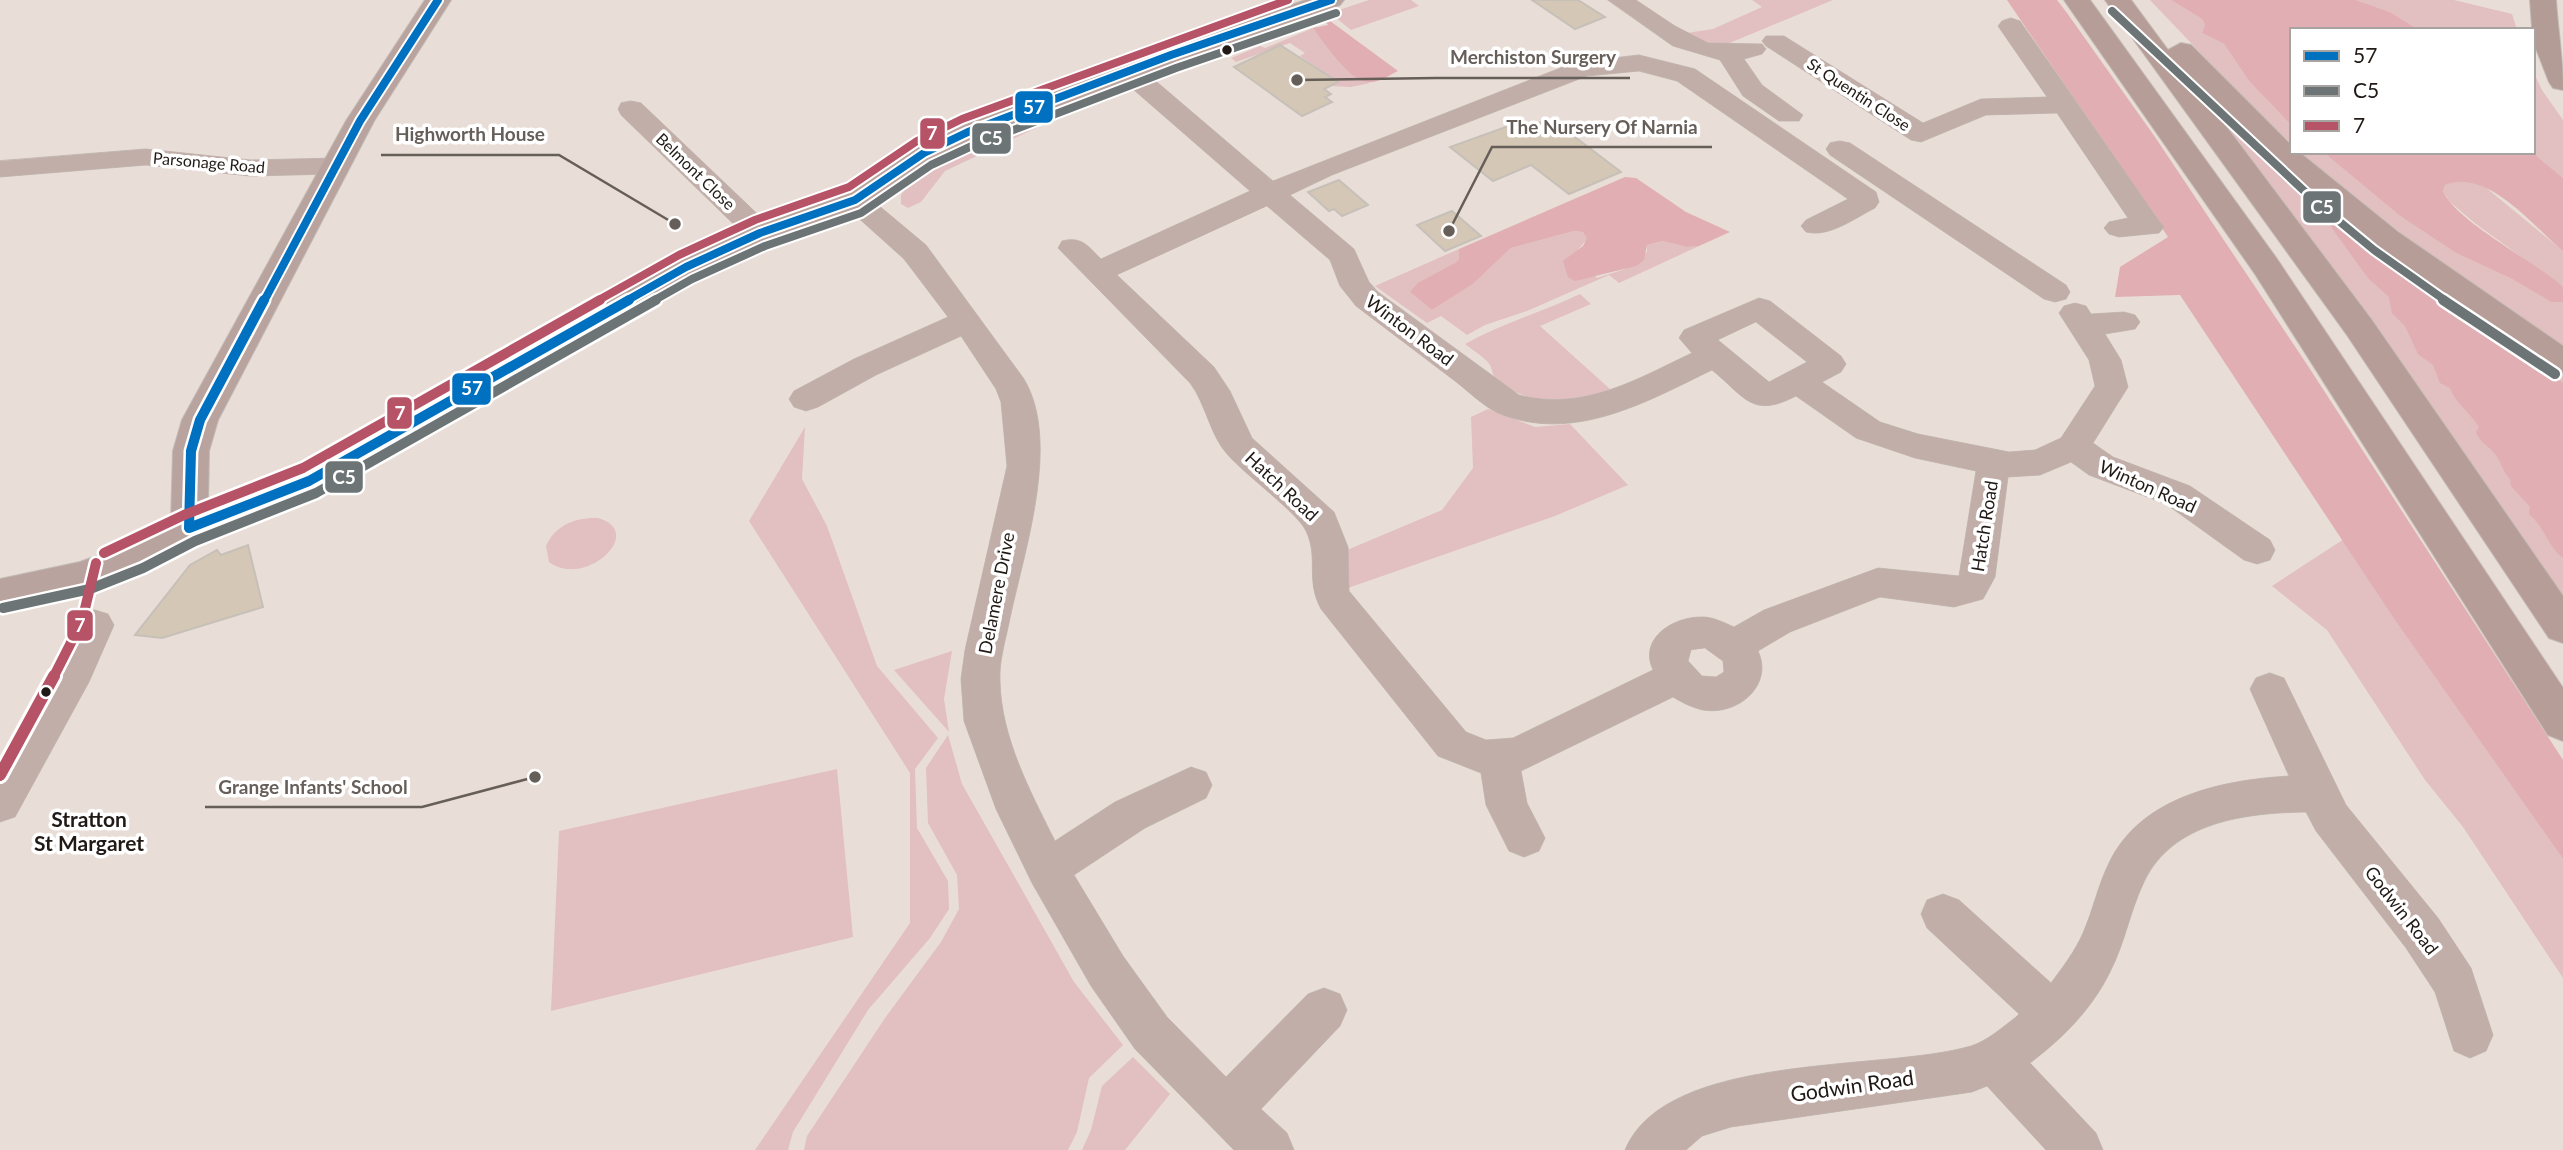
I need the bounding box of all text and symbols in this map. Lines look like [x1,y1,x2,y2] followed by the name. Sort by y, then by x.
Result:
[2290,28,2535,154] legend
[1436,38,1630,78] callout: Merchiston Surgery
[2353,42,2377,67] text: 57
[1220,43,1234,57] unlabelled marker
[1450,45,1617,68] text: Merchiston Surgery
[1804,54,1914,134] street label: St Quentin Close
[2353,77,2379,102] text: C5
[1014,90,1054,124] line badge: 57
[1023,95,1045,118] text: 57
[1492,107,1712,147] callout: The Nursery Of Narnia
[2353,112,2365,137] text: 7
[381,115,559,155] callout: Highworth House
[1506,115,1698,138] text: The Nursery Of Narnia
[919,117,946,150] line badge: 7
[926,121,938,144] text: 7
[395,122,545,145] text: Highworth House
[971,122,1012,155] line badge: C5
[979,126,1003,149] text: C5
[653,129,739,213] street label: Belmont Close
[152,148,266,176] street label: Parsonage Road
[2302,190,2342,224] line badge: C5
[2310,195,2334,218] text: C5
[1362,290,1458,370] street label: Winton Road
[451,372,492,406] line badge: 57
[461,376,483,399] text: 57
[386,396,413,430] line badge: 7
[394,401,406,424] text: 7
[1241,447,1323,525] street label: Hatch Road
[2096,455,2200,517] street label: Winton Road
[324,460,364,494] line badge: C5
[332,465,356,488] text: C5
[1966,479,2002,573] street label: Hatch Road
[973,530,1019,656] street label: Delamere Drive
[66,609,94,642] line badge: 7
[74,613,86,636] text: 7
[39,685,53,699] unlabelled marker
[205,767,422,807] callout: Grange Infants' School
[218,775,408,798] text: Grange Infants' School
[34,806,144,855] district label: Stratton St Margaret
[2361,861,2443,959] street label: Godwin Road
[1789,1064,1915,1106] street label: Godwin Road

